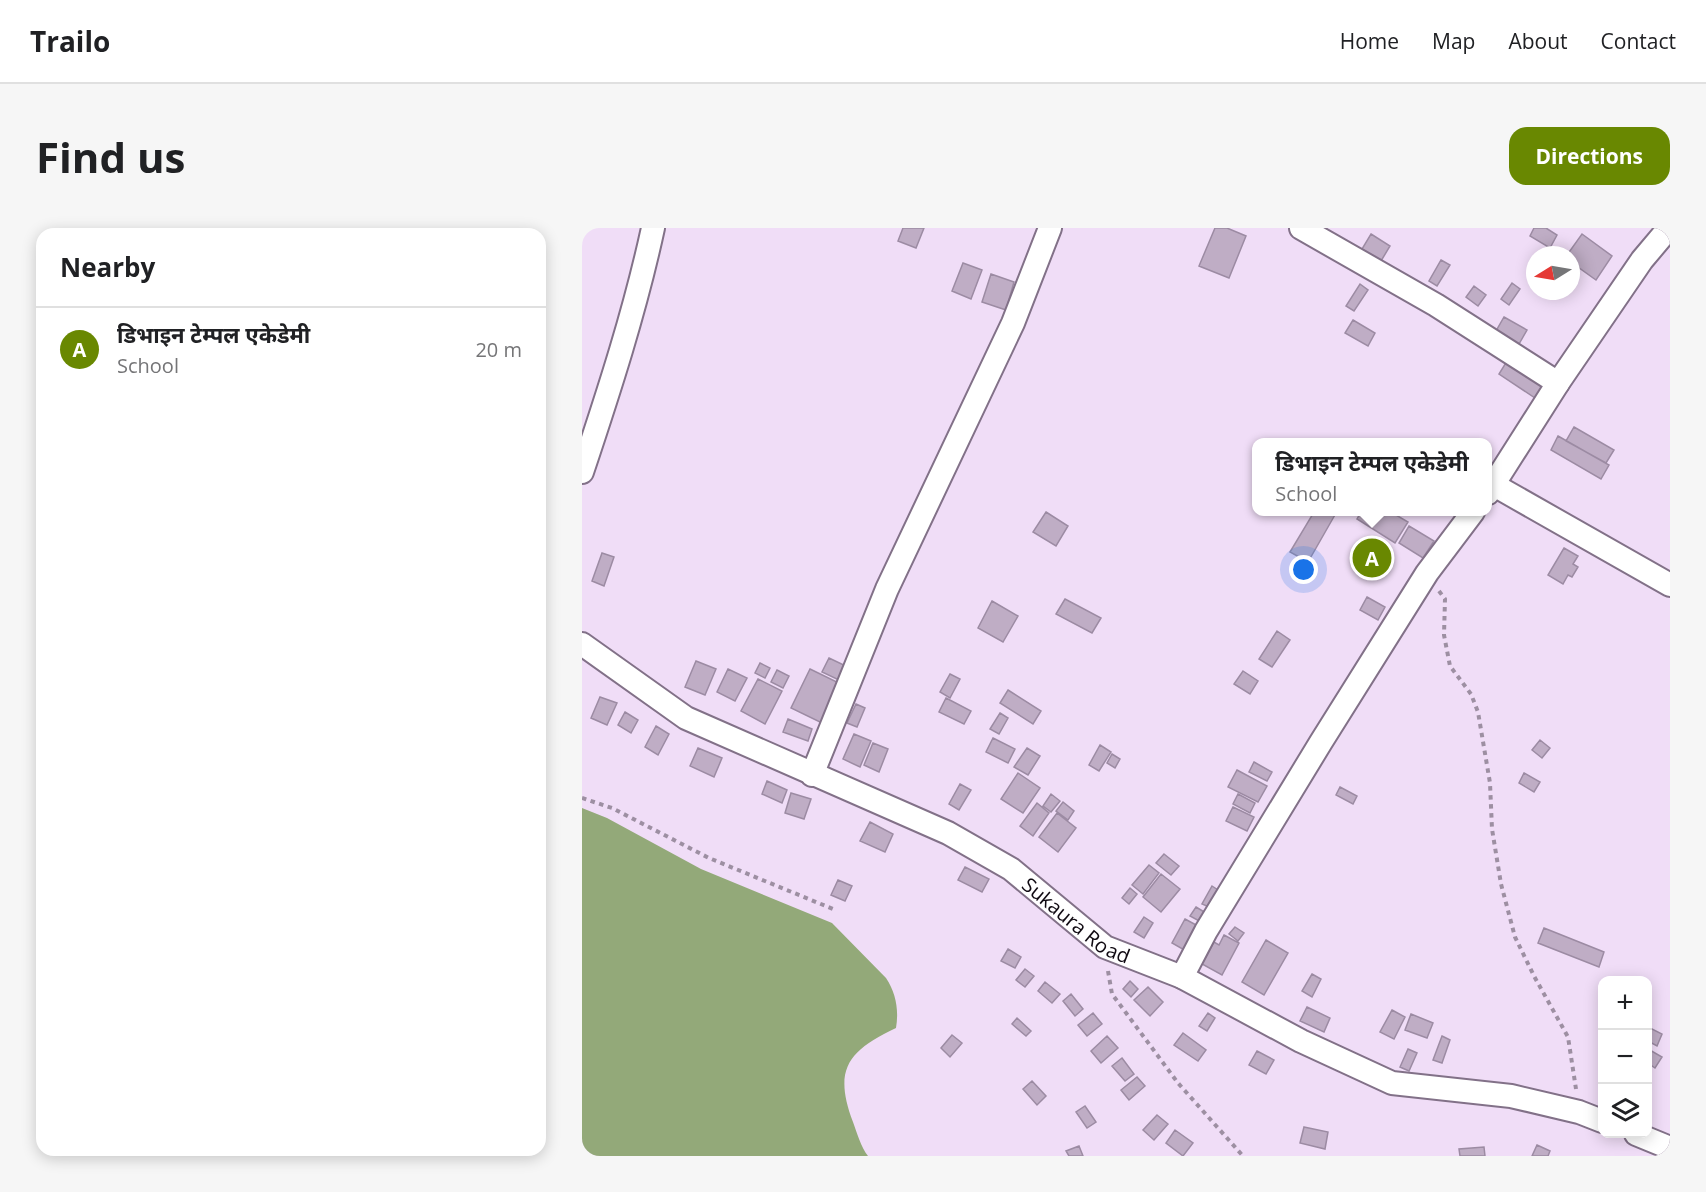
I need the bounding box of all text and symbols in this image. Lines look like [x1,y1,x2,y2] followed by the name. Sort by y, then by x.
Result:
[30,22,110,60] text: Trailo
[1340,27,1399,55] text: Home
[1432,27,1475,55] text: Map
[1508,27,1568,55] text: About
[1601,27,1676,55] text: Contact
[1509,127,1670,185] button: Directions
[36,128,185,185] text: Find us
[1526,246,1580,300] north arrow
[60,249,155,285] text: Nearby
[117,319,310,349] text: डिभाइन टेम्पल एकेडेमी
[73,336,86,363] text: A
[475,336,522,363] text: 20 m
[117,352,179,379] text: School
[1252,438,1492,516] popup
[1275,447,1469,477] text: डिभाइन टेम्पल एकेडेमी
[1275,480,1337,507] text: School
[1352,536,1392,580] pin: A
[1289,555,1318,584] your location
[1017,871,1134,969] street label: Sukaura Road
[1598,976,1652,1138] map controls
[1598,976,1652,1030] button: +
[1598,1030,1652,1084] button: −
[1598,1084,1652,1138] button: layers

